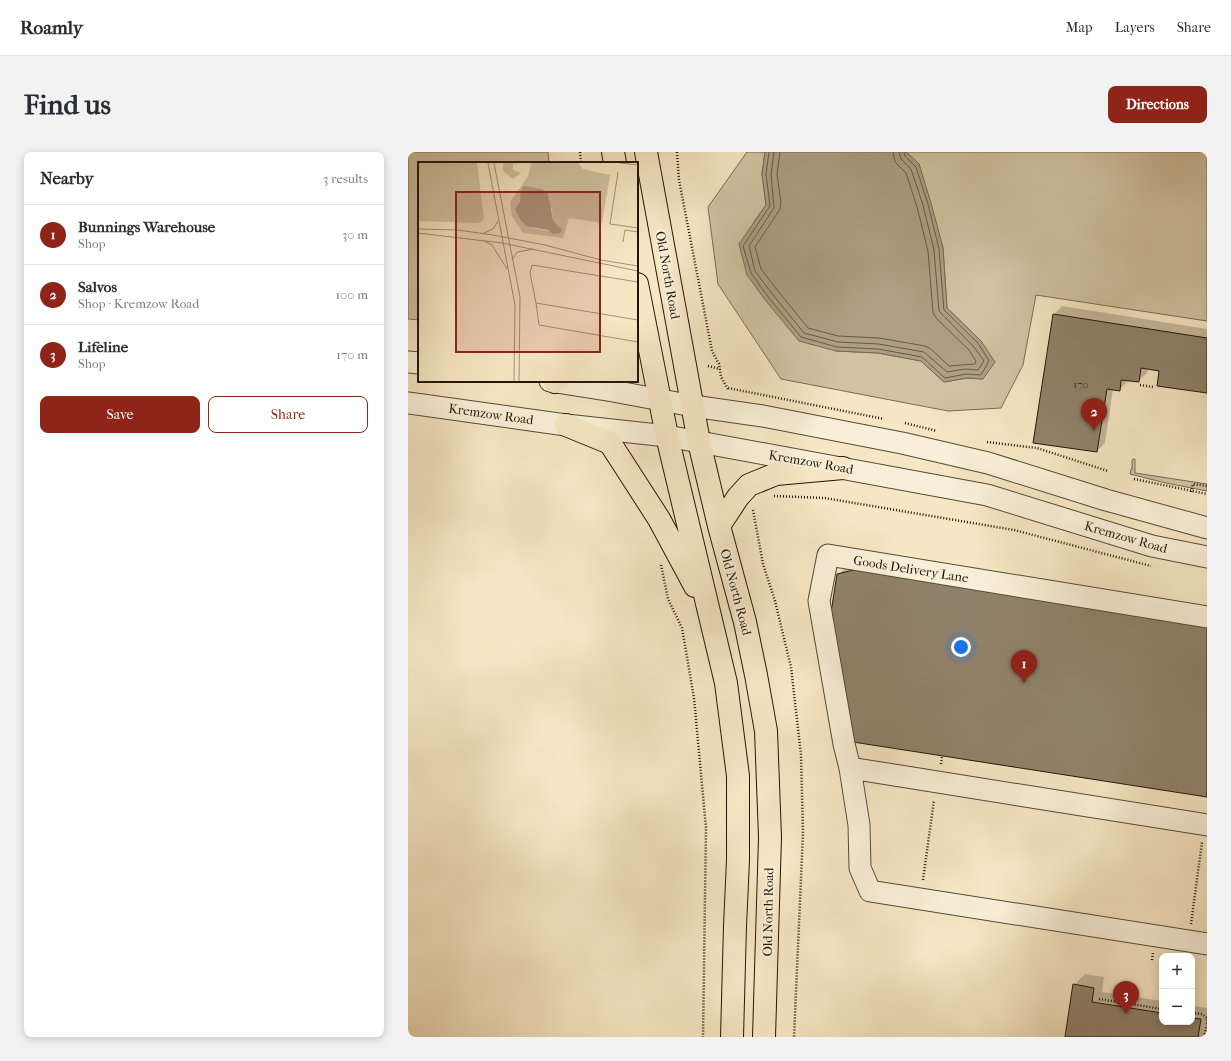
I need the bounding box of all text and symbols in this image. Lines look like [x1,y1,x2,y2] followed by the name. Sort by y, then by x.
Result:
[20,17,83,39] text: Roamly
[1066,19,1093,36] text: Map
[1115,19,1155,36] text: Layers
[1177,19,1211,36] text: Share
[1108,86,1207,123] button: Directions
[24,88,111,121] text: Find us
[418,162,638,382] inset map
[40,168,94,188] text: Nearby
[323,171,368,186] text: 3 results
[78,218,215,236] text: Bunnings Warehouse
[51,227,55,242] text: 1
[342,227,368,242] text: 30 m
[653,230,683,321] street label: Old North Road
[78,236,106,251] text: Shop
[78,278,117,296] text: Salvos
[50,287,56,302] text: 2
[335,287,368,302] text: 100 m
[78,296,199,311] text: Shop · Kremzow Road
[78,338,128,356] text: Lifeline
[50,347,56,362] text: 3
[336,347,368,362] text: 170 m
[78,356,106,371] text: Shop
[1073,378,1089,391] house number: 170
[40,396,200,433] button: Save
[208,396,368,433] button: Share
[1081,398,1107,431] pin: 2
[448,401,535,428] street label: Kremzow Road
[768,447,855,477] street label: Kremzow Road
[1083,518,1170,556] street label: Kremzow Road
[717,547,755,638] street label: Old North Road
[852,552,970,586] street label: Goods Delivery Lane
[951,637,971,657] your location
[1011,650,1037,683] pin: 1
[760,866,776,957] street label: Old North Road
[1159,953,1195,1025] map controls
[1159,953,1195,989] button: +
[1113,981,1139,1014] pin: 3
[1159,989,1195,1025] button: −

